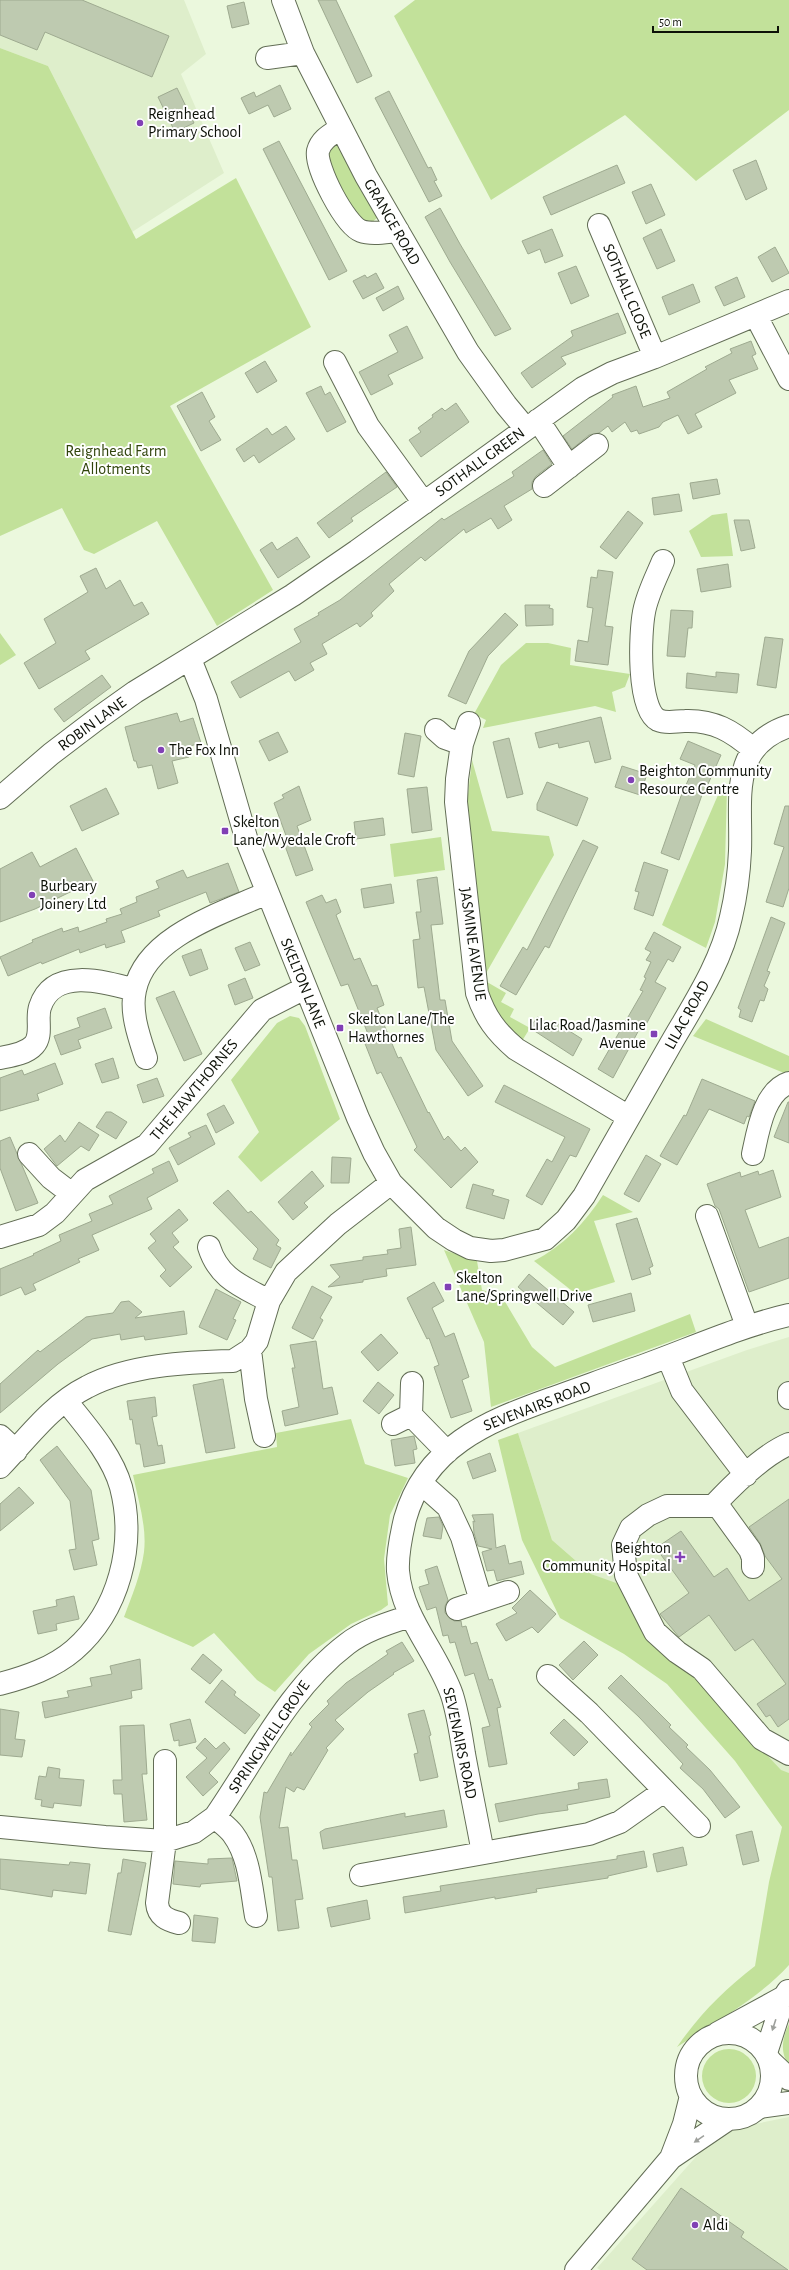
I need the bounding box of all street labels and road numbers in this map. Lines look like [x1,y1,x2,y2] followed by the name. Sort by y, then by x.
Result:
[361,176,423,268] street label: GRANGE ROAD
[600,241,654,341] street label: SOTHALL CLOSE
[432,424,528,500] street label: SOTHALL GREEN
[55,694,129,754] street label: ROBIN LANE
[457,886,489,1002] street label: JASMINE AVENUE
[278,936,328,1030] street label: SKELTON LANE
[662,978,712,1052] street label: LILAC ROAD
[147,1036,241,1144] street label: THE HAWTHORNES
[481,1378,593,1434] street label: SEVENAIRS ROAD
[225,1677,313,1796] street label: SPRINGWELL GROVE
[440,1686,480,1800] street label: SEVENAIRS ROAD

